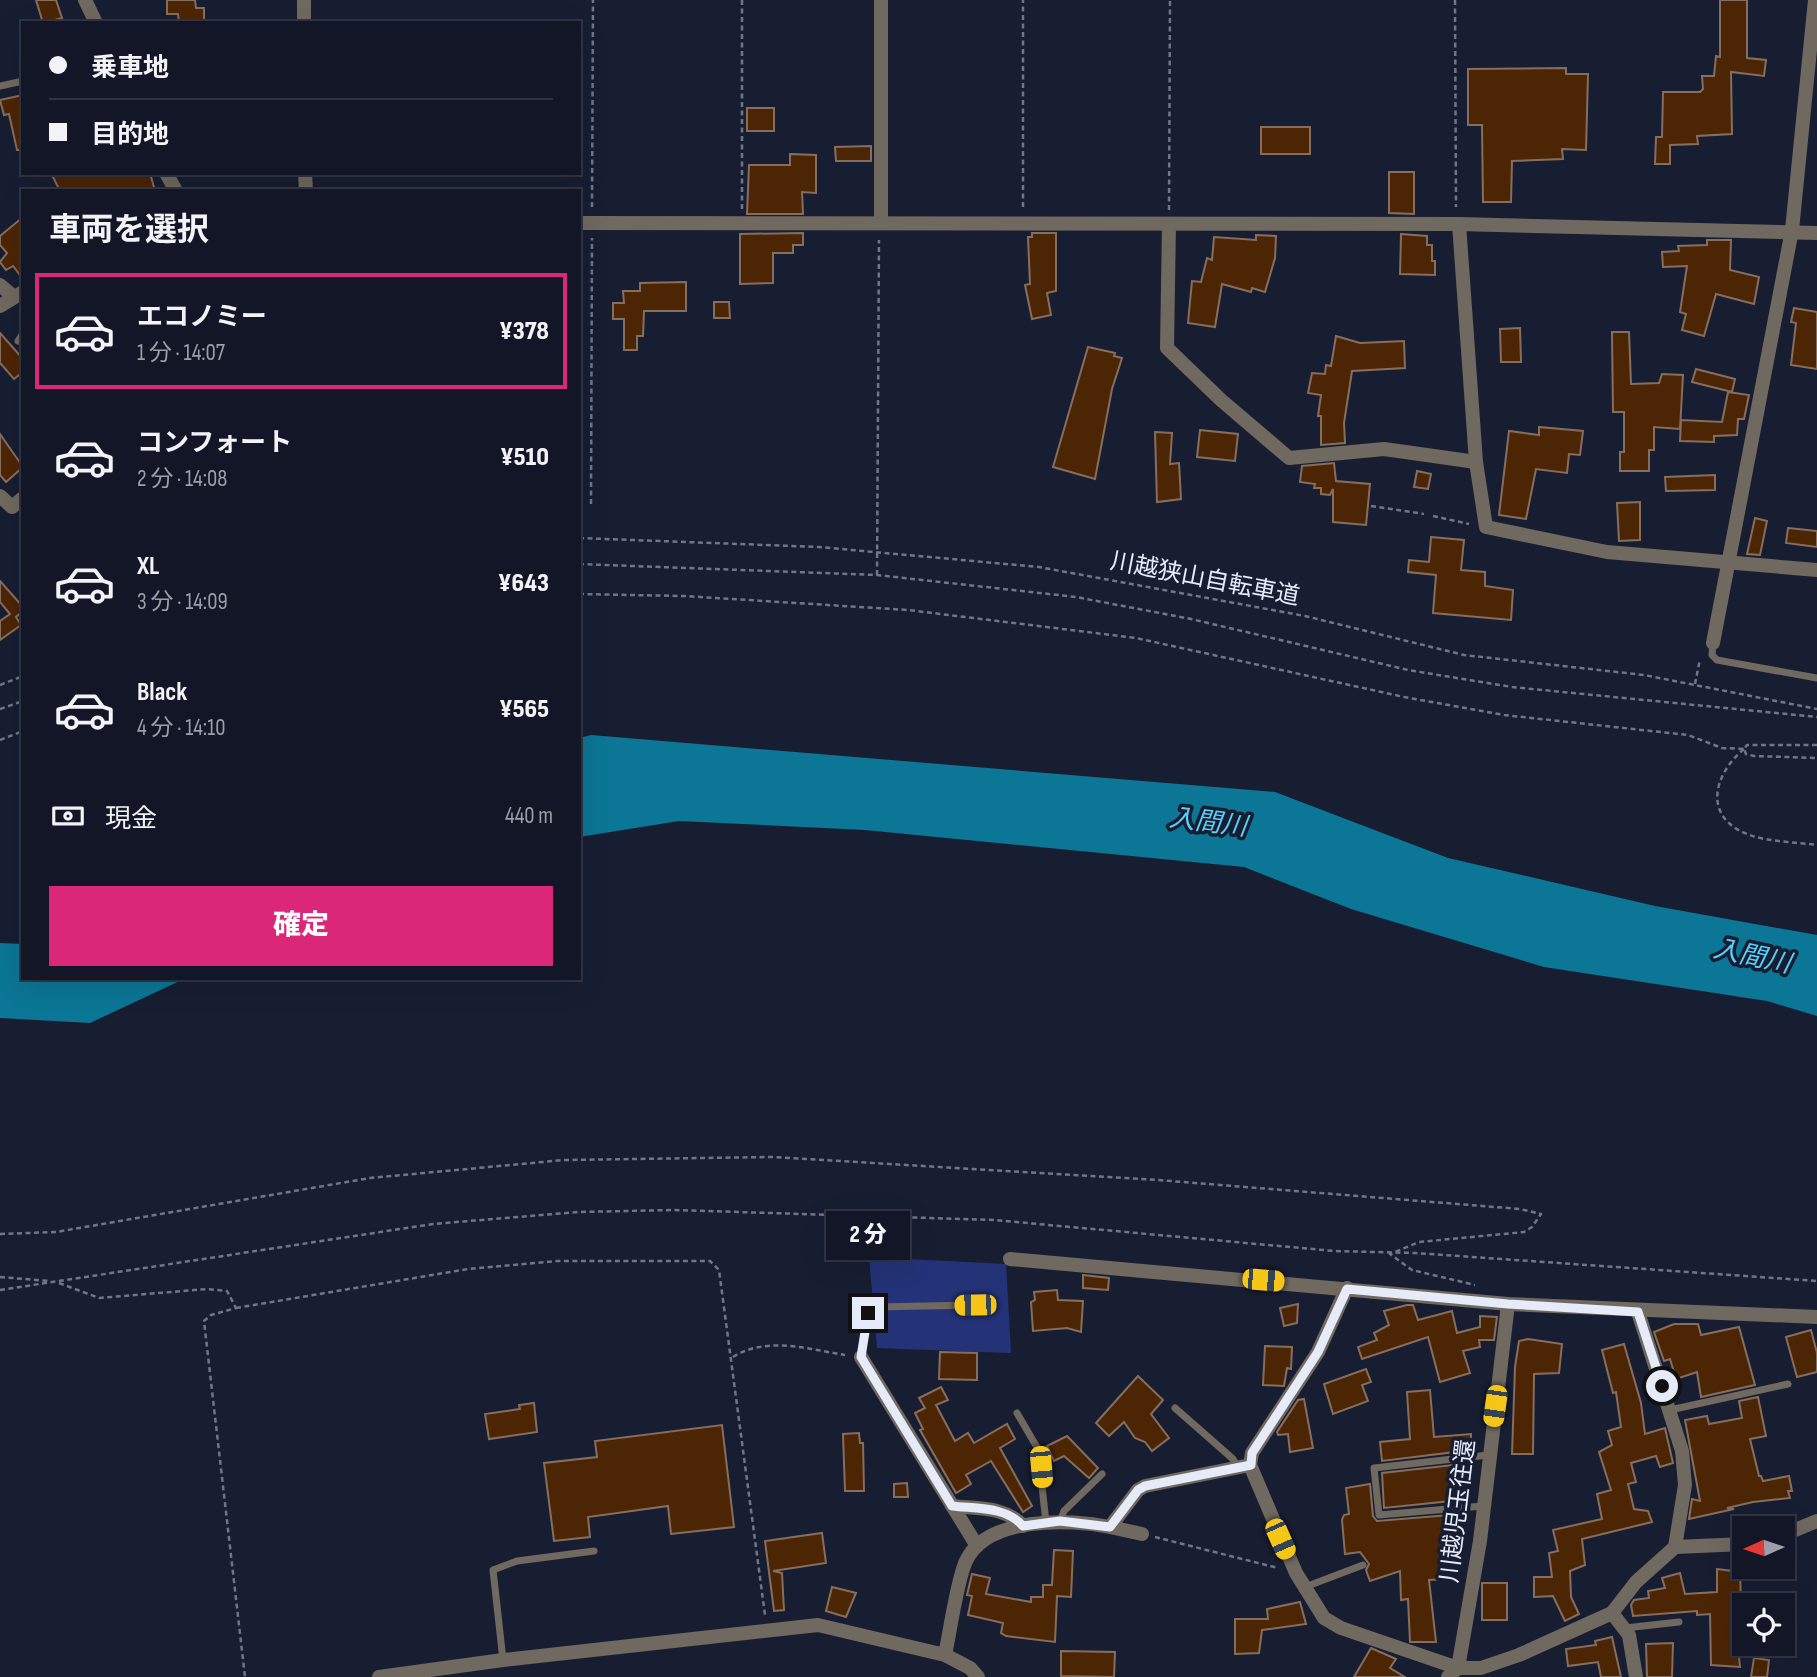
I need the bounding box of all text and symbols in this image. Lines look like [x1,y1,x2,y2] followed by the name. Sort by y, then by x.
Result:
[91,53,169,84] text: 乗車地
[91,120,169,151] text: 目的地
[49,211,209,250] text: 車両を選択
[53,300,116,363] icon: car
[137,302,267,333] text: エコノミー
[499,316,549,347] text: ¥378
[137,339,225,367] text: 1 分 · 14:07
[53,426,116,489] icon: car
[137,428,292,459] text: コンフォート
[500,442,549,473] text: ¥510
[137,465,227,493] text: 2 分 · 14:08
[1108,546,1302,612] street label: 川越狭山自転車道
[137,551,159,582] text: XL
[53,552,116,615] icon: car
[498,568,549,599] text: ¥643
[137,588,228,616] text: 3 分 · 14:09
[137,677,187,708] text: Black
[53,678,116,741] icon: car
[499,694,549,725] text: ¥565
[137,714,225,742] text: 4 分 · 14:10
[49,797,87,835] icon: cash
[505,802,553,830] text: 440 m
[1167,803,1252,844] water label: 入間川
[105,804,157,835] text: 現金
[49,886,553,966] button: 確定
[1711,934,1796,981] water label: 入間川
[826,1212,910,1260] callout: 2 分
[850,1221,886,1249] text: 2 分
[1242,1268,1285,1292] car
[954,1294,997,1316] car
[852,1297,884,1329] route end
[1646,1370,1678,1402] route start
[1482,1384,1509,1428] car
[1435,1438,1481,1584] street label: 川越児玉往還
[1029,1445,1054,1489] car
[1262,1516,1299,1562] car
[1732,1516,1796,1578] north arrow
[1732,1516,1795,1656] map controls
[1732,1593,1795,1656] button: locate

